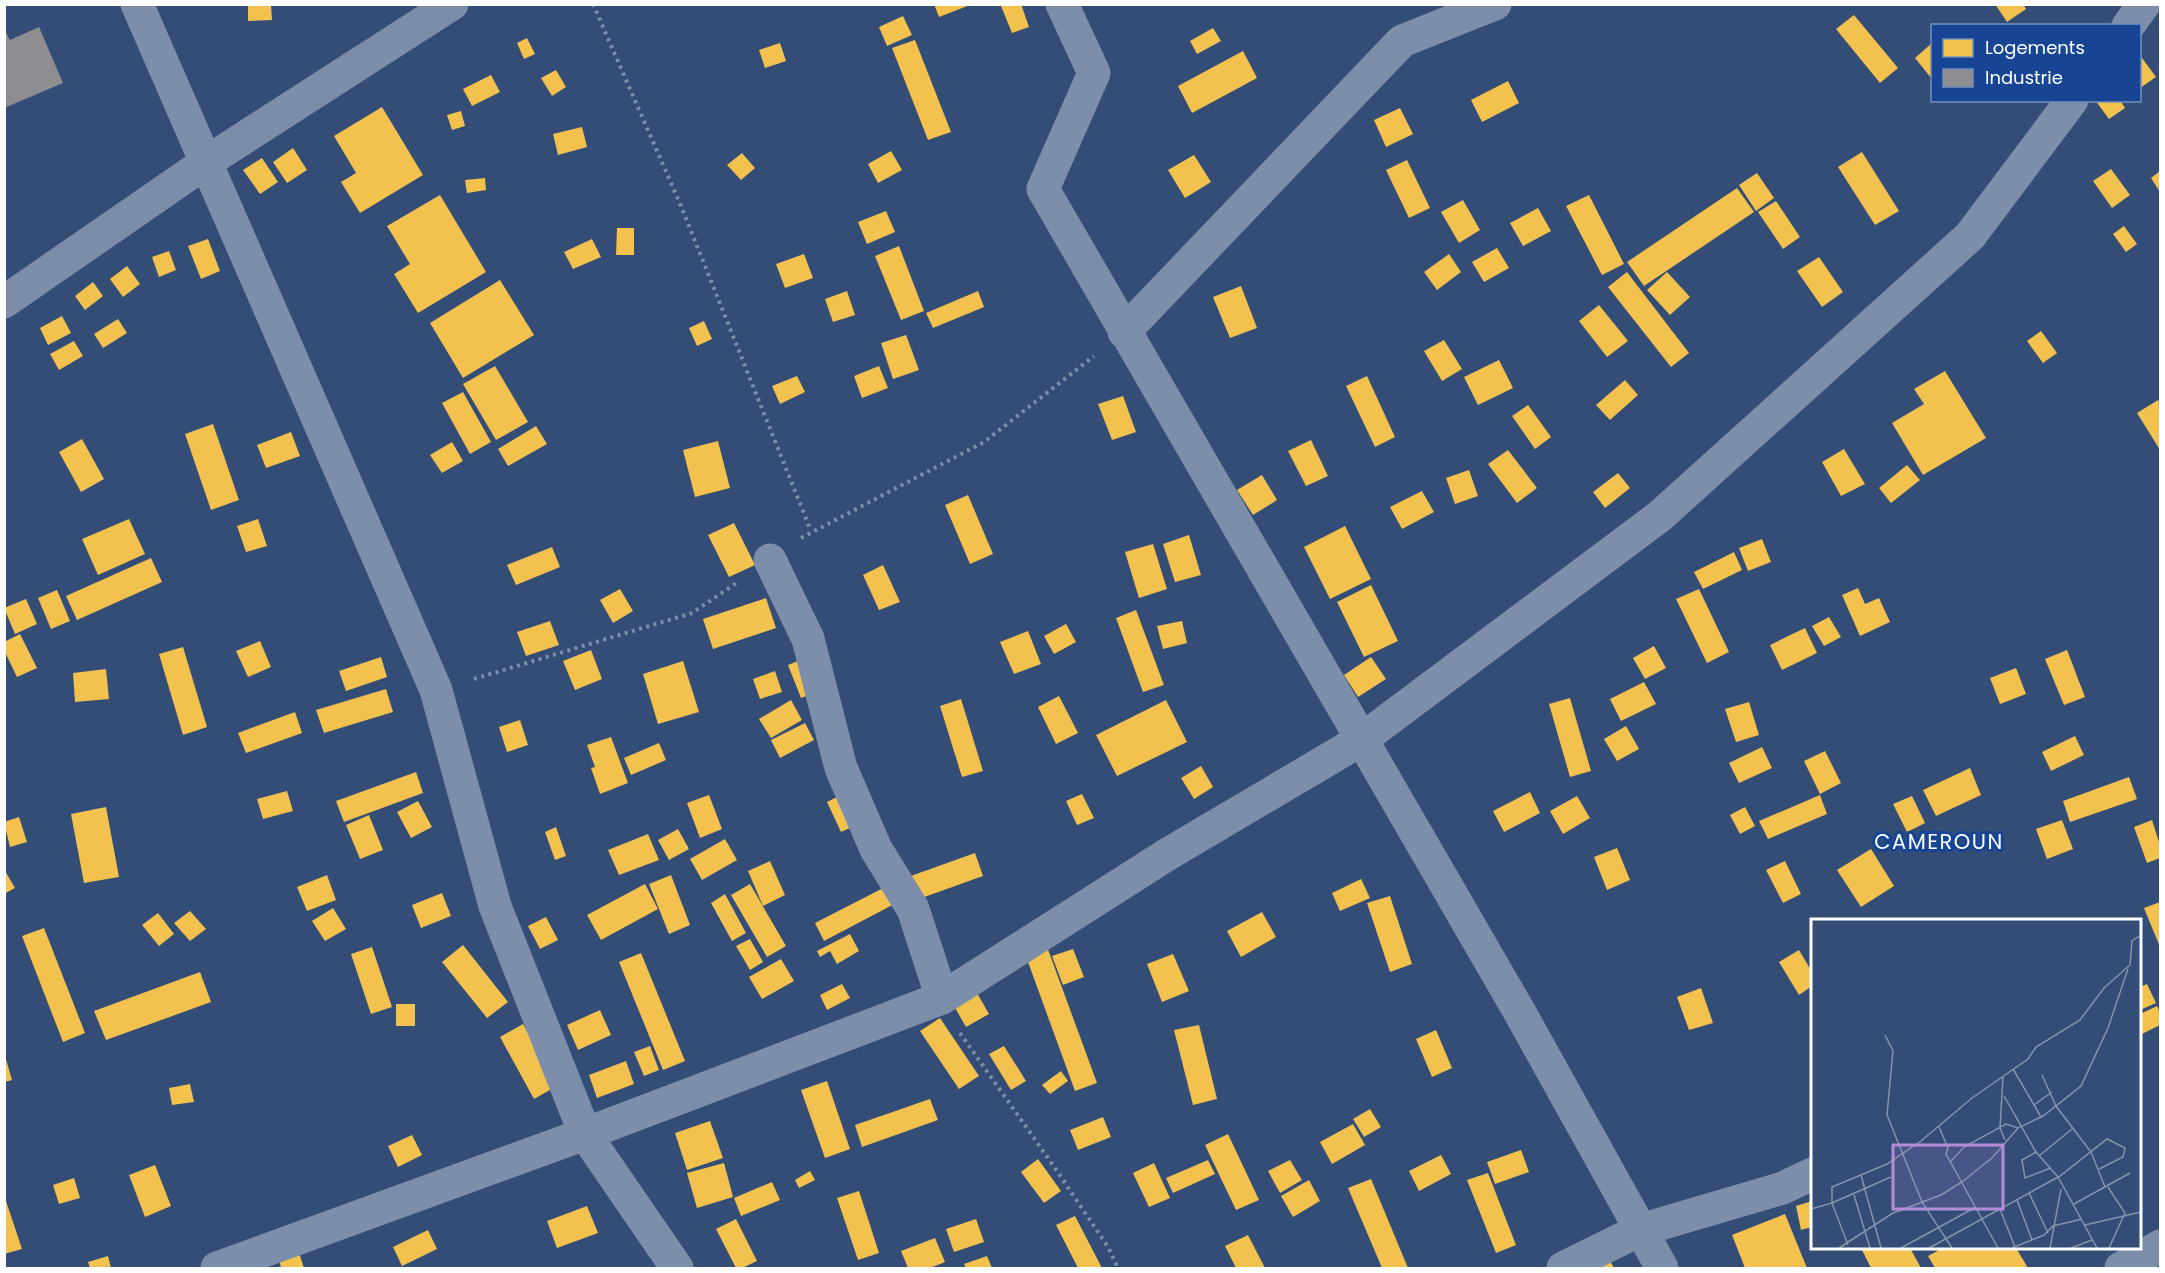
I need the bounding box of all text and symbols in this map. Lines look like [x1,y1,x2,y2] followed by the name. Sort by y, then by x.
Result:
[1931,24,2141,102] legend
[1985,35,2085,60] text: Logements
[1985,65,2063,90] text: Industrie
[1874,827,2004,856] district label: CAMEROUN
[1811,919,2141,1249] inset map

